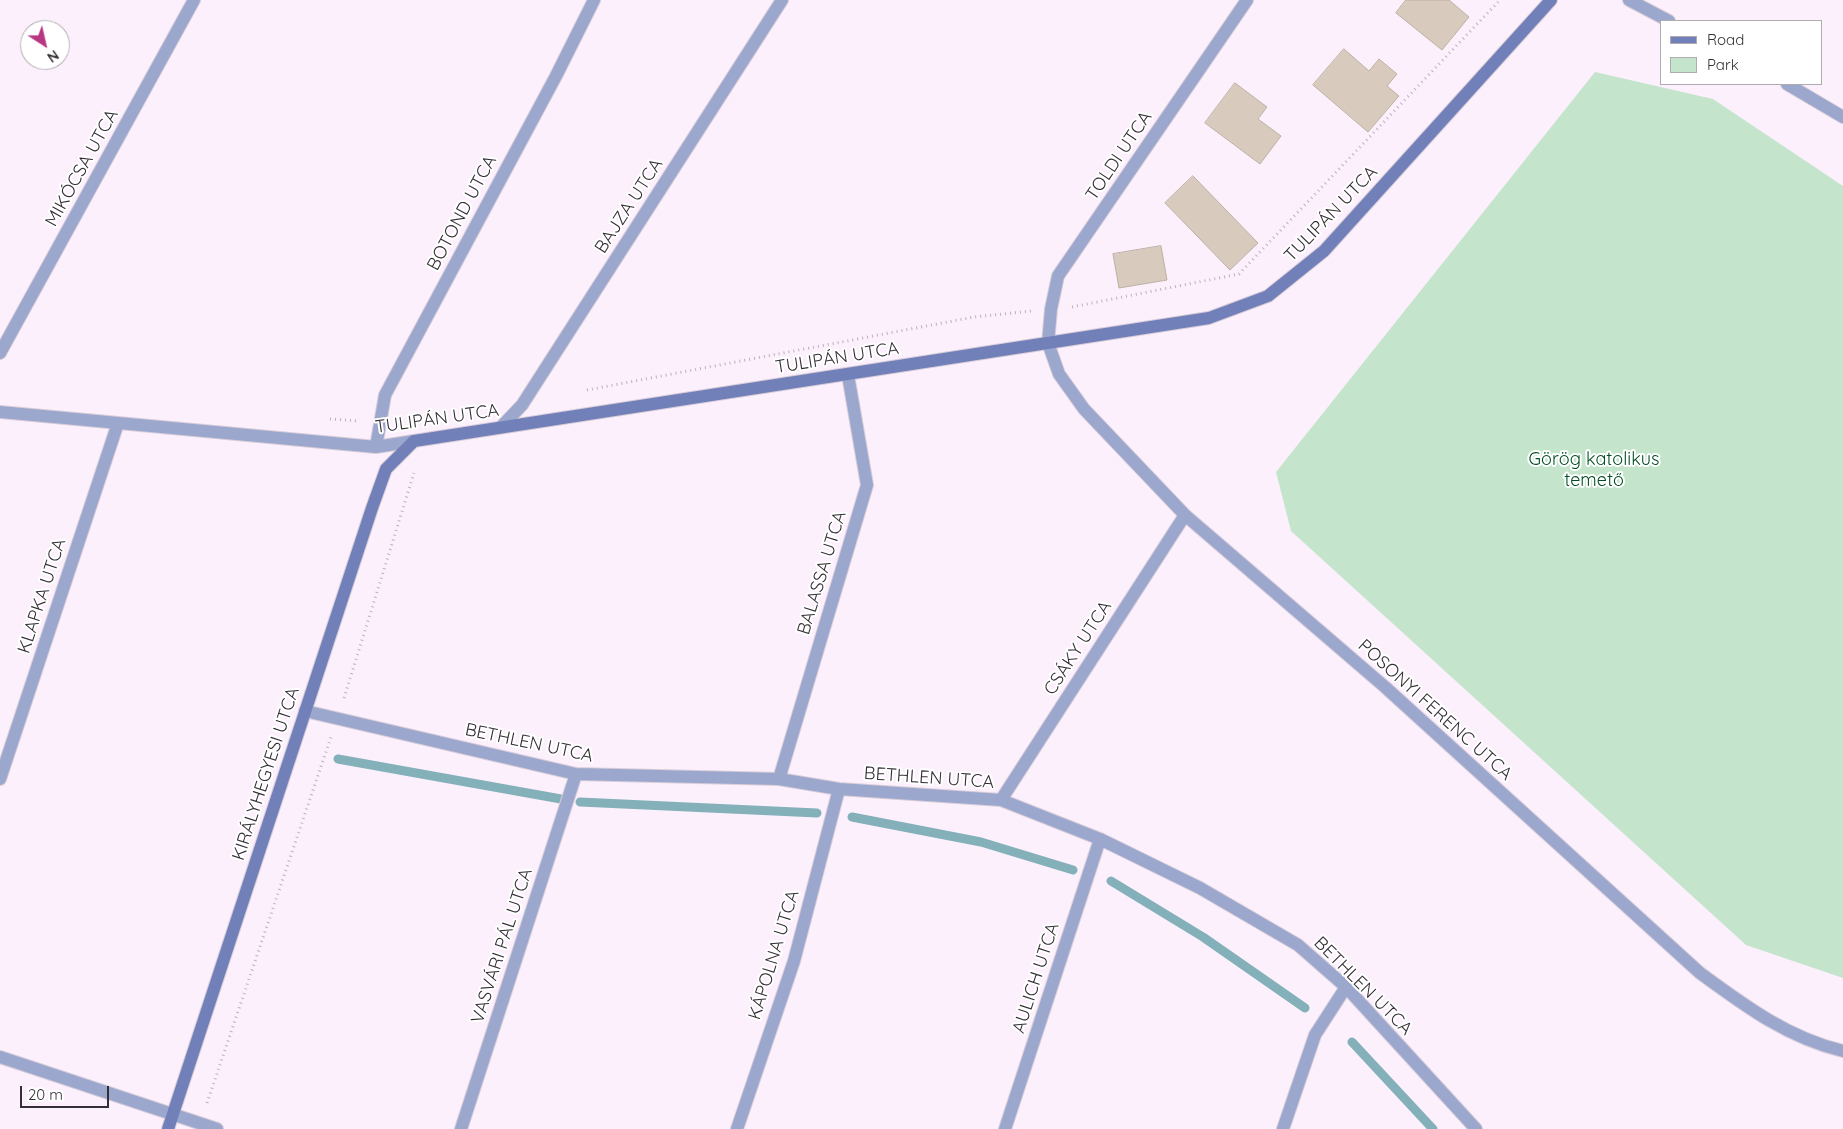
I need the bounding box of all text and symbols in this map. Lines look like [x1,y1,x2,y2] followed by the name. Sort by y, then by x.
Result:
[20,20,70,70] north arrow
[1660,20,1823,85] legend
[1707,30,1744,49] text: Road
[44,46,62,67] text: N
[1707,55,1739,74] text: Park
[41,106,123,230] street label: MIKÓCSA UTCA
[1081,107,1157,205] street label: TOLDI UTCA
[423,152,501,274] street label: BOTOND UTCA
[590,155,668,257] street label: BAJZA UTCA
[1280,162,1382,266] street label: TULIPÁN UTCA
[774,338,900,378] street label: TULIPÁN UTCA
[374,400,500,438] street label: TULIPÁN UTCA
[1529,449,1659,492] park label: Görög katolikus temető
[793,509,851,637] street label: BALASSA UTCA
[13,536,71,656] street label: KLAPKA UTCA
[1040,597,1116,699] street label: CSÁKY UTCA
[1353,635,1517,785] street label: POSONYI FERENC UTCA
[228,685,304,863] street label: KIRÁLYHEGYESI UTCA
[463,719,595,767] street label: BETHLEN UTCA
[863,763,995,793] street label: BETHLEN UTCA
[467,866,537,1026] street label: VASVÁRI PÁL UTCA
[744,888,804,1022] street label: KÁPOLNA UTCA
[1008,920,1064,1036] street label: AULICH UTCA
[1309,932,1417,1040] street label: BETHLEN UTCA
[22,1076,111,1108] scale bar
[28,1085,63,1104] text: 20 m

